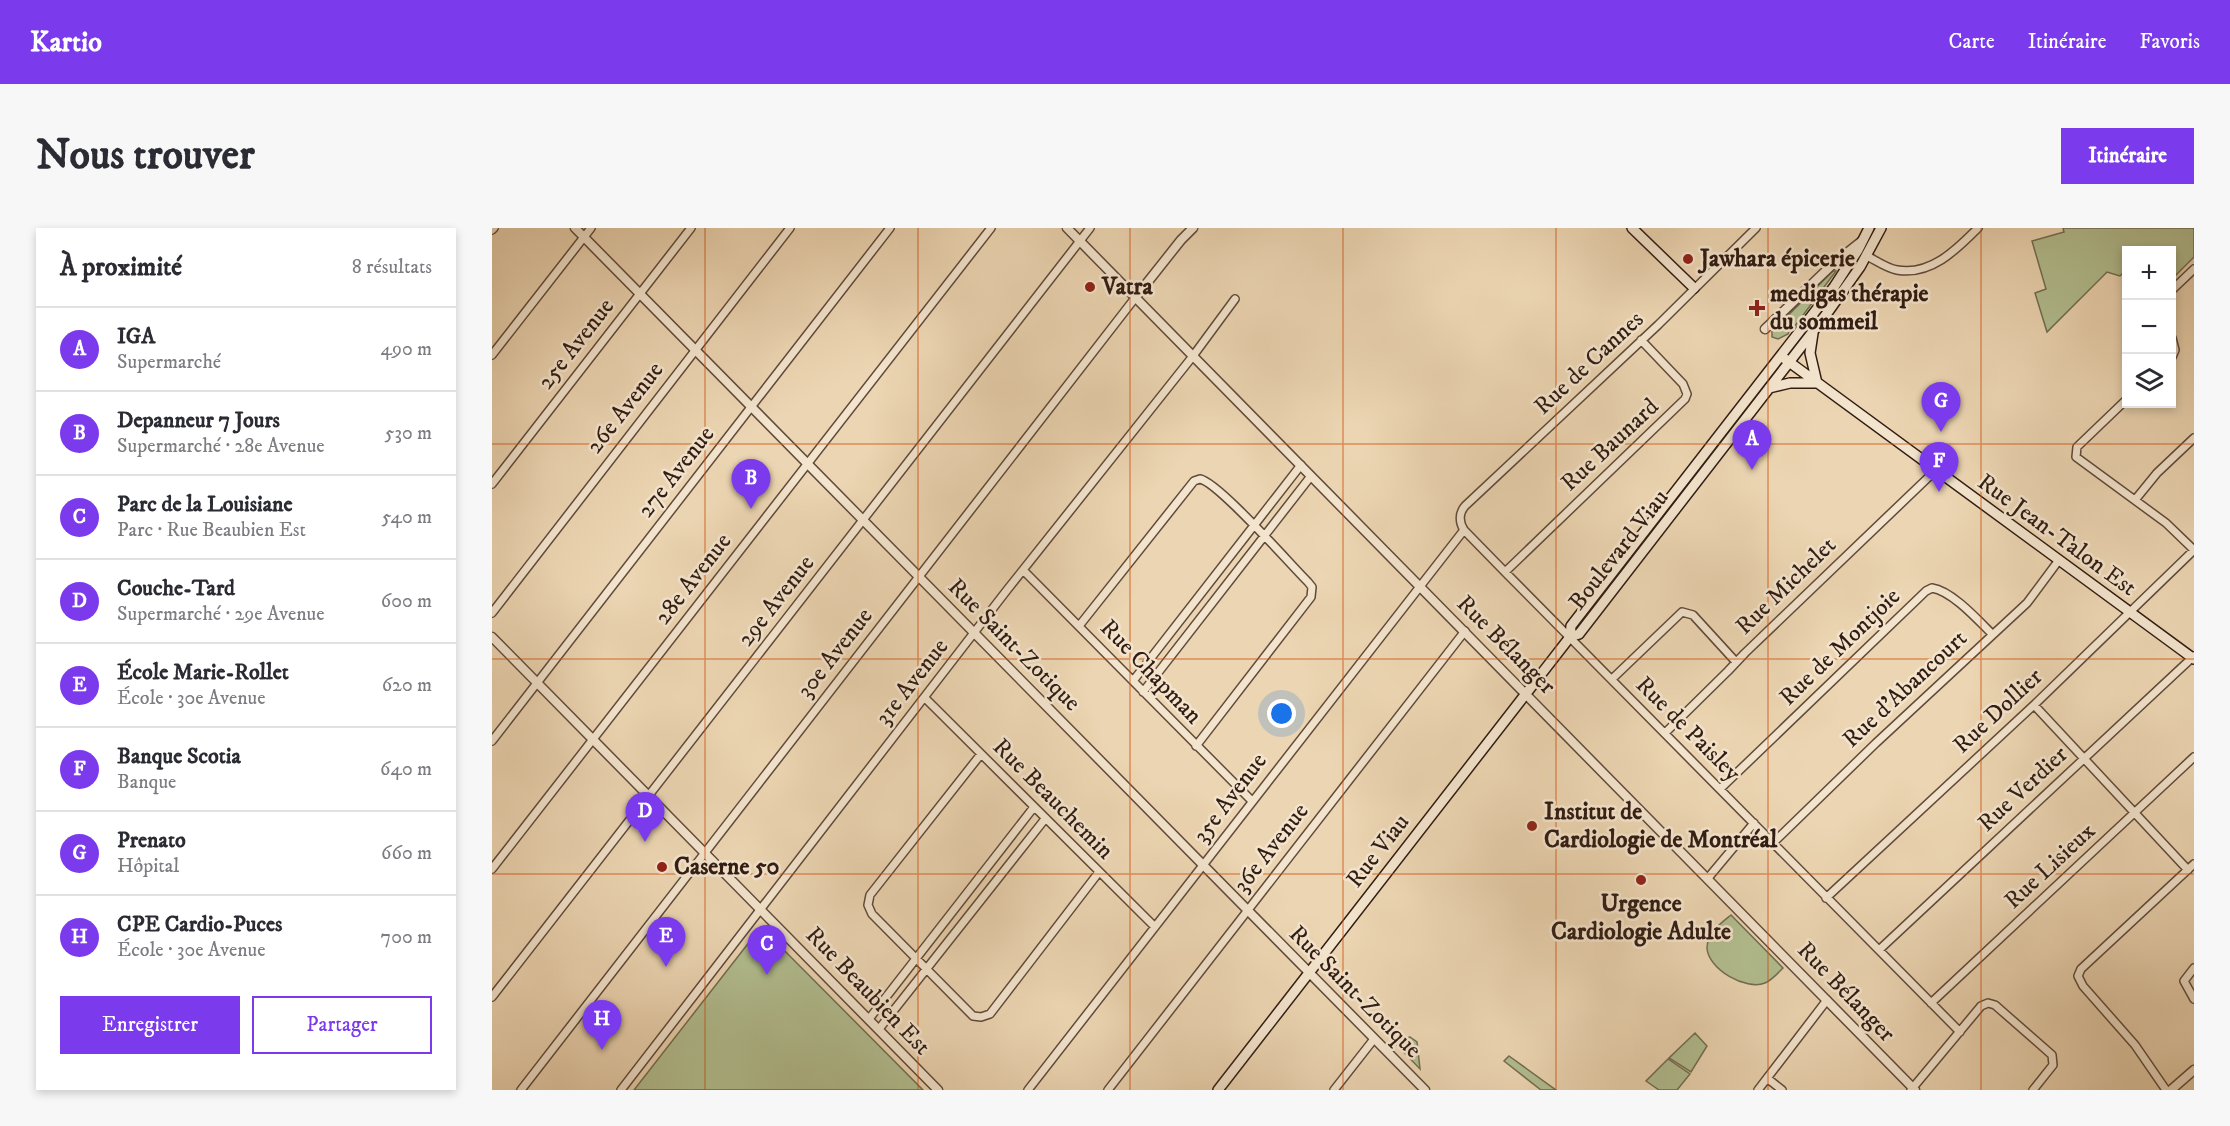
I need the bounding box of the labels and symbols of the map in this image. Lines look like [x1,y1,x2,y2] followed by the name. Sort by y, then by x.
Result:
[1697,244,1855,274] place label: Jawhara épicerie
[1681,252,1695,266] marker: Jawhara épicerie
[1101,272,1154,302] place label: Vatra
[1770,279,1929,337] place label: medigas thérapie du sommeil
[1083,280,1097,294] marker: Vatra
[531,292,621,396] street label: 25e Avenue
[1748,299,1766,317] marker: medigas thérapie du sommeil
[1528,305,1650,421] street label: Rue de Cannes
[580,356,670,460] street label: 26e Avenue
[1922,382,1960,432] pin: G
[1555,392,1665,498] street label: Rue Baunard
[631,420,721,524] street label: 27e Avenue
[1732,420,1772,470] pin: A
[1920,442,1958,492] pin: F
[732,460,770,509] pin: B
[1971,467,2143,603] street label: Rue Jean-Talon Est
[1562,484,1676,616] street label: Boulevard Viau
[648,527,738,631] street label: 28e Avenue
[1729,530,1843,641] street label: Rue Michelet
[731,549,821,653] street label: 29e Avenue
[941,572,1087,718] street label: Rue Saint-Zotique
[1773,582,1907,712] street label: Rue de Montjoie
[1450,589,1562,701] street label: Rue Bélanger
[791,602,880,704] street label: 30e Avenue
[1094,613,1209,731] street label: Rue Chapman
[1837,623,1974,754] street label: Rue d'Abancourt
[869,633,955,731] street label: 31e Avenue
[1947,662,2049,760] street label: Rue Dollier
[1629,670,1747,788] street label: Rue de Paisley
[1267,699,1296,728] your location
[986,732,1120,866] street label: Rue Beauchemin
[1972,740,2074,838] street label: Rue Verdier
[1186,747,1274,849] street label: 35e Avenue
[626,792,664,842] pin: D
[1227,797,1315,899] street label: 36e Avenue
[1544,797,1778,855] place label: Institut de Cardiologie de Montréal
[1340,808,1416,894] street label: Rue Viau
[1998,816,2102,916] street label: Rue Lisieux
[1525,819,1539,833] marker: Institut de Cardiologie de Montréal
[674,852,780,882] place label: Caserne 50
[655,860,669,874] marker: Caserne 50
[1634,873,1648,887] marker: Urgence Cardiologie Adulte
[1551,889,1731,947] place label: Urgence Cardiologie Adulte
[646,918,686,967] pin: E
[1282,919,1428,1065] street label: Rue Saint-Zotique
[799,920,937,1062] street label: Rue Beaubien Est
[748,926,786,975] pin: C
[1791,935,1901,1049] street label: Rue Bélanger
[582,1000,622,1050] pin: H

